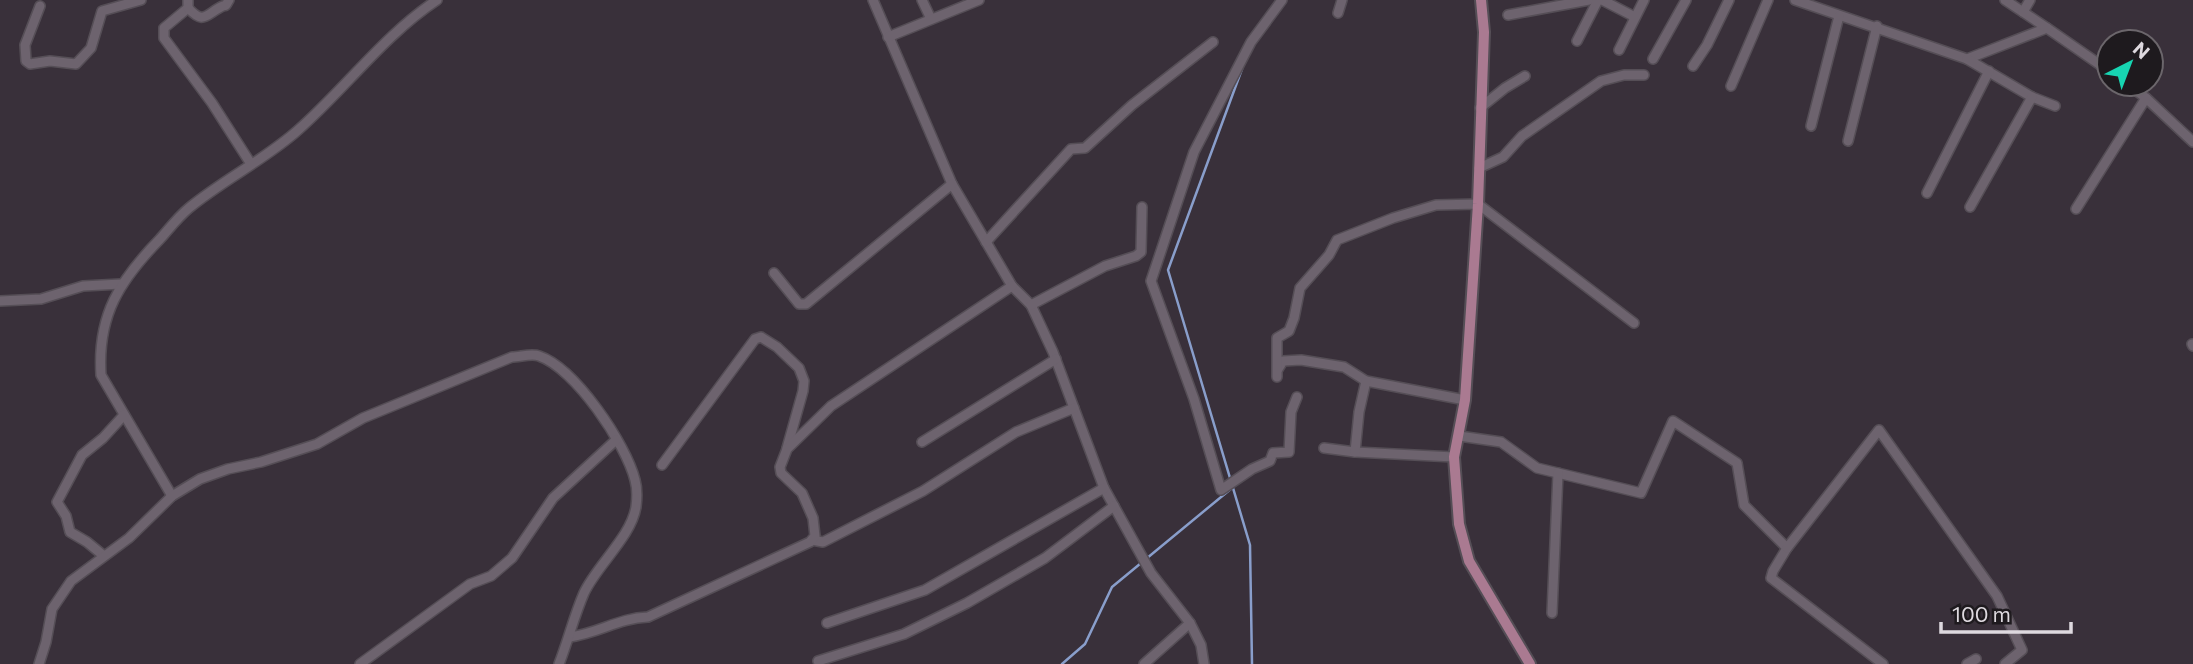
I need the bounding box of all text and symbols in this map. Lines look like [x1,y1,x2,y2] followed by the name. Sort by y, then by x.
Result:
[2095,28,2165,98] north arrow
[2129,37,2155,63] text: N
[1941,590,2070,634] scale bar
[1952,601,2011,626] text: 100 m

